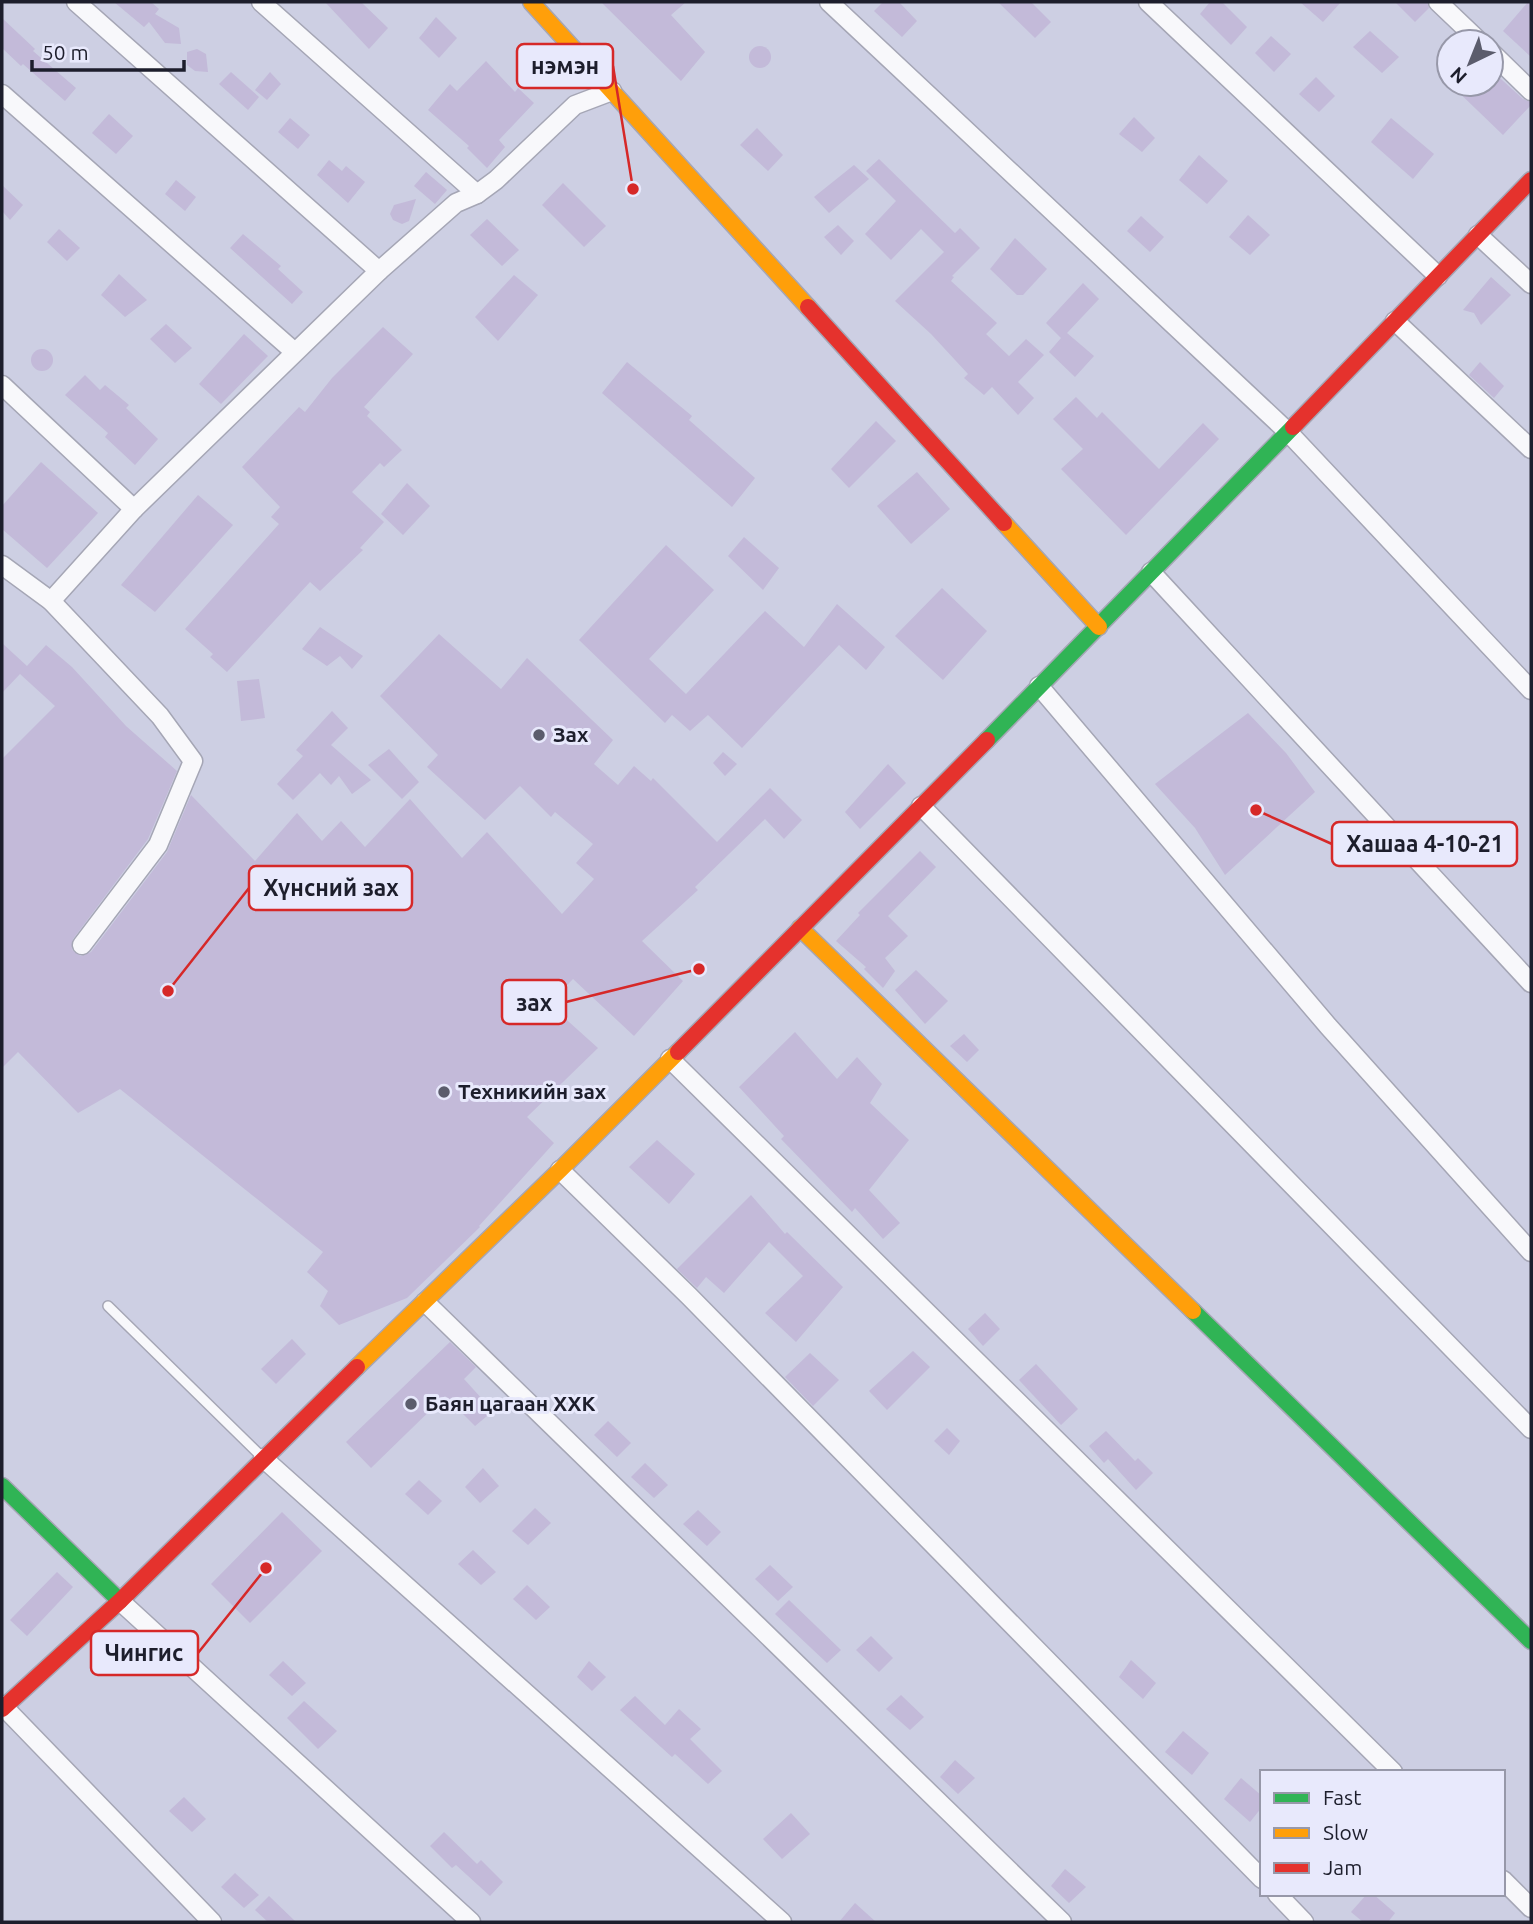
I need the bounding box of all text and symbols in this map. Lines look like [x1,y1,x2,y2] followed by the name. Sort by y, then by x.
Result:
[32,28,184,72] scale bar
[1435,28,1505,98] north arrow
[42,40,89,64] text: 50 m
[517,44,613,88] callout: нэмэн
[531,53,599,78] text: нэмэн
[1446,63,1471,88] text: N
[553,722,589,746] place label: Зах
[531,727,547,743] marker: Зах
[1332,822,1517,866] callout: Хашаа 4-10-21
[1346,831,1504,856] text: Хашаа 4-10-21
[249,866,412,910] callout: Хүнсний зах
[263,875,399,900] text: Хүнсний зах
[502,980,566,1024] callout: зах
[516,990,553,1015] text: зах
[458,1079,607,1103] place label: Техникийн зах
[436,1084,452,1100] marker: Техникийн зах
[425,1391,595,1415] place label: Баян цагаан ХХК
[403,1396,419,1412] marker: Баян цагаан ХХК
[91,1631,198,1675] callout: Чингис
[105,1640,183,1665] text: Чингис
[1260,1770,1505,1896] legend
[1323,1785,1361,1809] text: Fast
[1323,1820,1368,1844] text: Slow
[1323,1855,1362,1879] text: Jam

